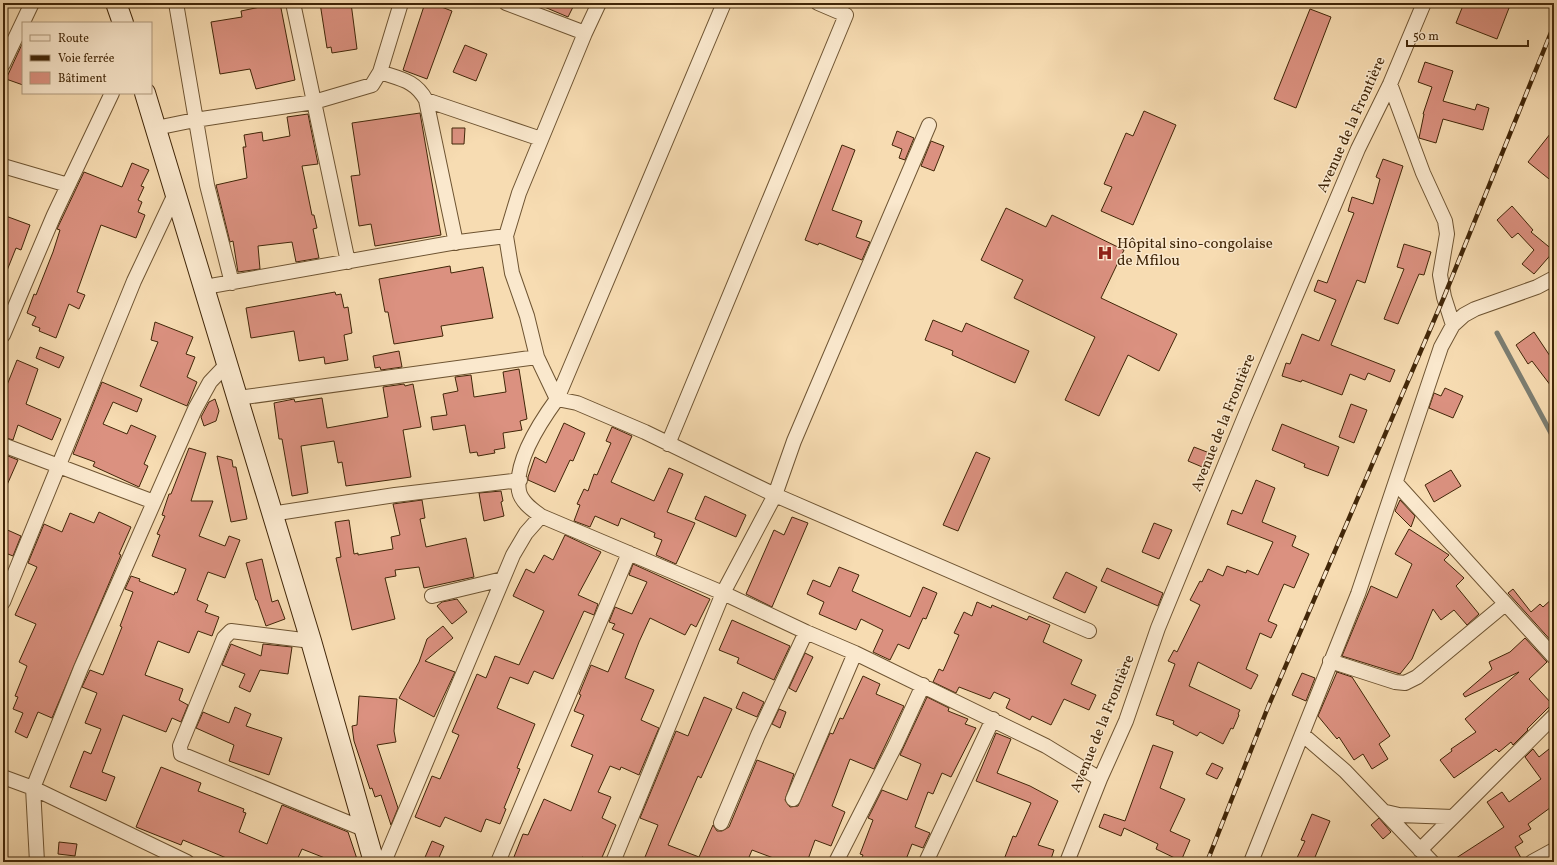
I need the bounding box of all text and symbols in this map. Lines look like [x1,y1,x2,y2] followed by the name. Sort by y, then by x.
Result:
[22,22,152,94] legend
[1407,22,1528,48] scale bar
[1413,29,1439,45] text: 50 m
[58,31,89,47] text: Route
[58,51,115,67] text: Voie ferrée
[1312,54,1392,196] street label: Avenue de la Frontière
[58,71,107,87] text: Bâtiment
[1117,234,1273,272] place label: Hôpital sino-congolaise de Mfilou
[1096,244,1114,262] hospital icon: Hôpital sino-congolaise de Mfilou
[1187,351,1261,495] street label: Avenue de la Frontière
[1066,652,1140,796] street label: Avenue de la Frontière

